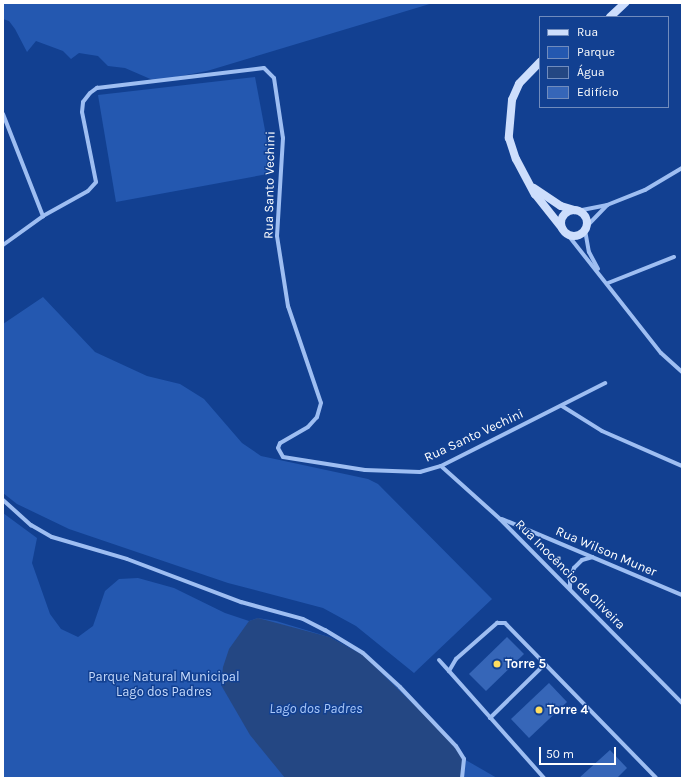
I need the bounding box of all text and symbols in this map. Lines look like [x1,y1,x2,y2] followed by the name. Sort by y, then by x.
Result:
[539,16,669,108] legend
[577,25,598,39] text: Rua
[577,45,615,59] text: Parque
[577,65,605,79] text: Água
[577,85,618,99] text: Edifício
[261,131,279,239] street label: Rua Santo Vechini
[422,406,526,466] street label: Rua Santo Vechini
[512,517,628,633] street label: Rua Inocêncio de Oliveira
[553,524,659,580] street label: Rua Wilson Muner
[505,656,546,672] place label: Torre 5
[492,659,502,669] marker: Torre 5
[88,670,240,701] park label: Parque Natural Municipal Lago dos Padres
[269,701,363,717] water label: Lago dos Padres
[547,702,588,718] place label: Torre 4
[534,705,544,715] marker: Torre 4
[541,739,618,765] scale bar
[546,747,574,761] text: 50 m

